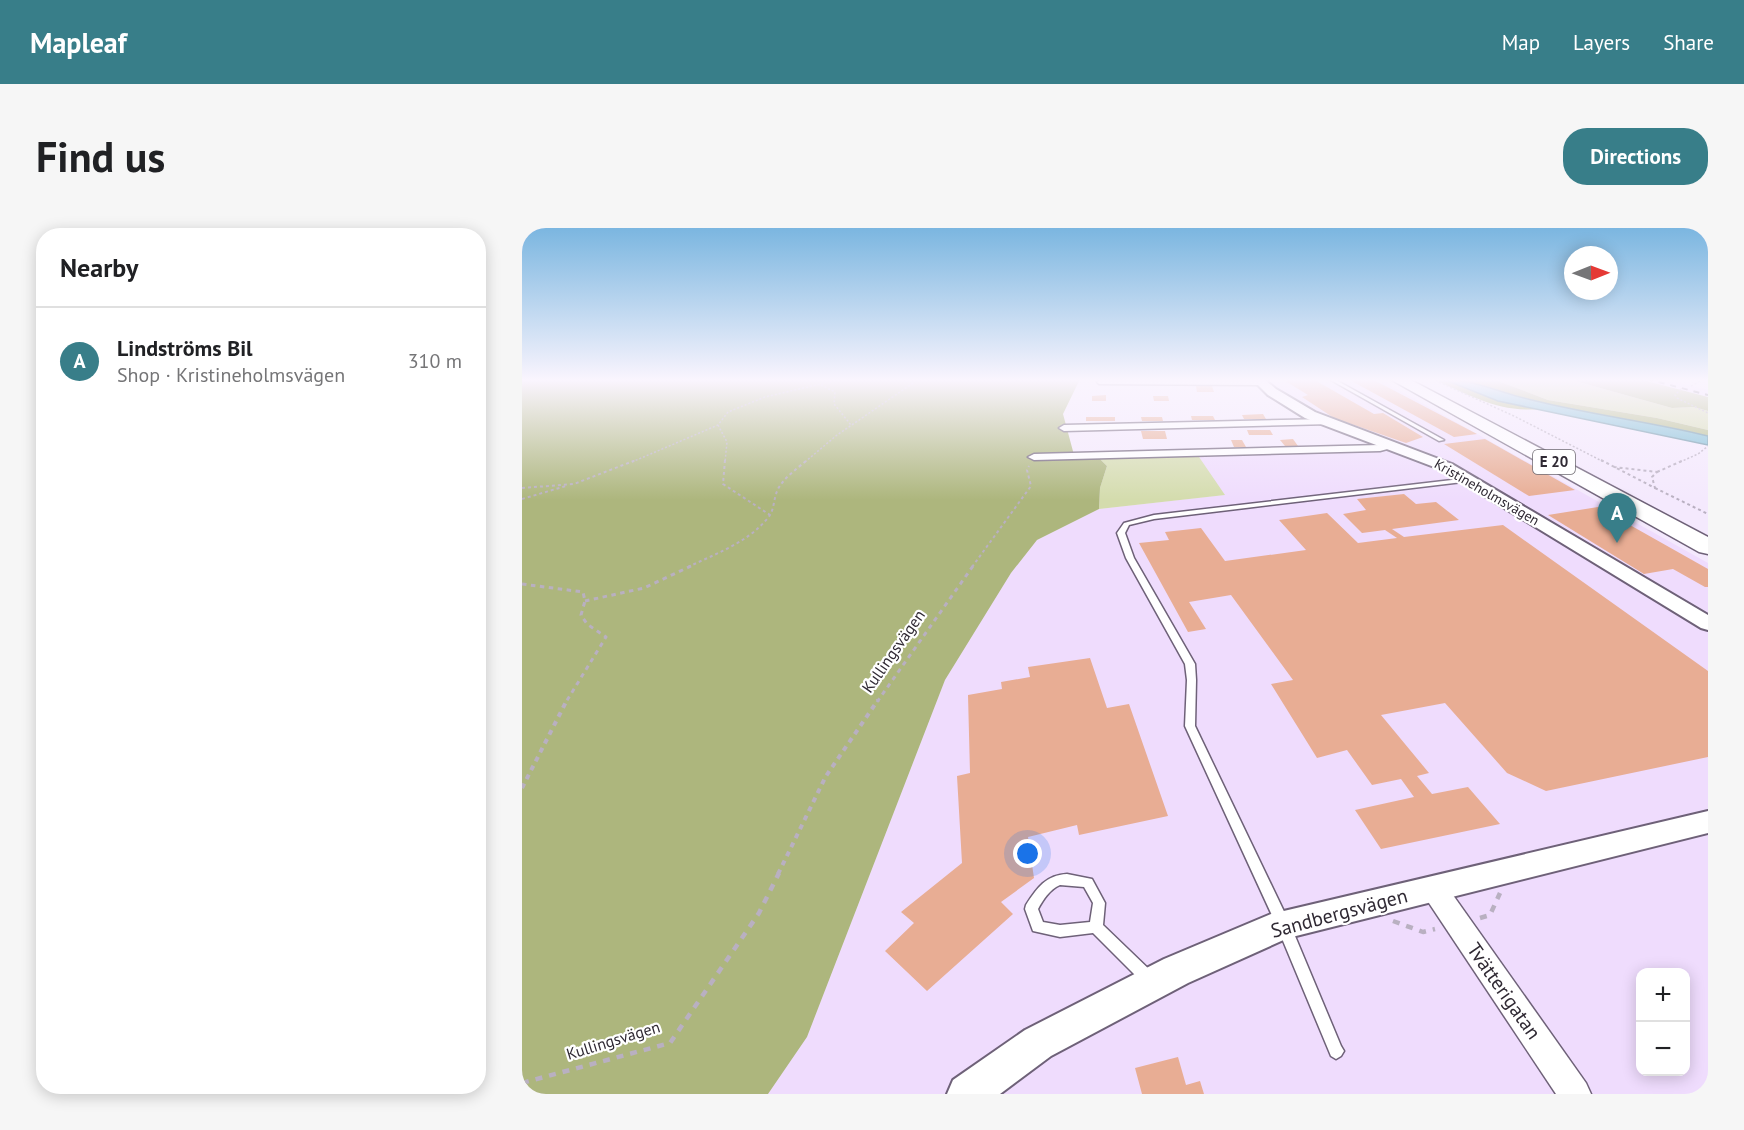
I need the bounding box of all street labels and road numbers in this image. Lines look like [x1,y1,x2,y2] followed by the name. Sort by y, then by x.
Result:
[1533,450,1575,474] road number: E 20
[1431,455,1543,529] street label: Kristineholmsvägen
[857,606,929,696] street label: Kullingsvägen
[1268,882,1410,944] street label: Sandbergsvägen
[1461,938,1547,1044] street label: Tvätterigatan
[564,1016,662,1064] street label: Kullingsvägen

